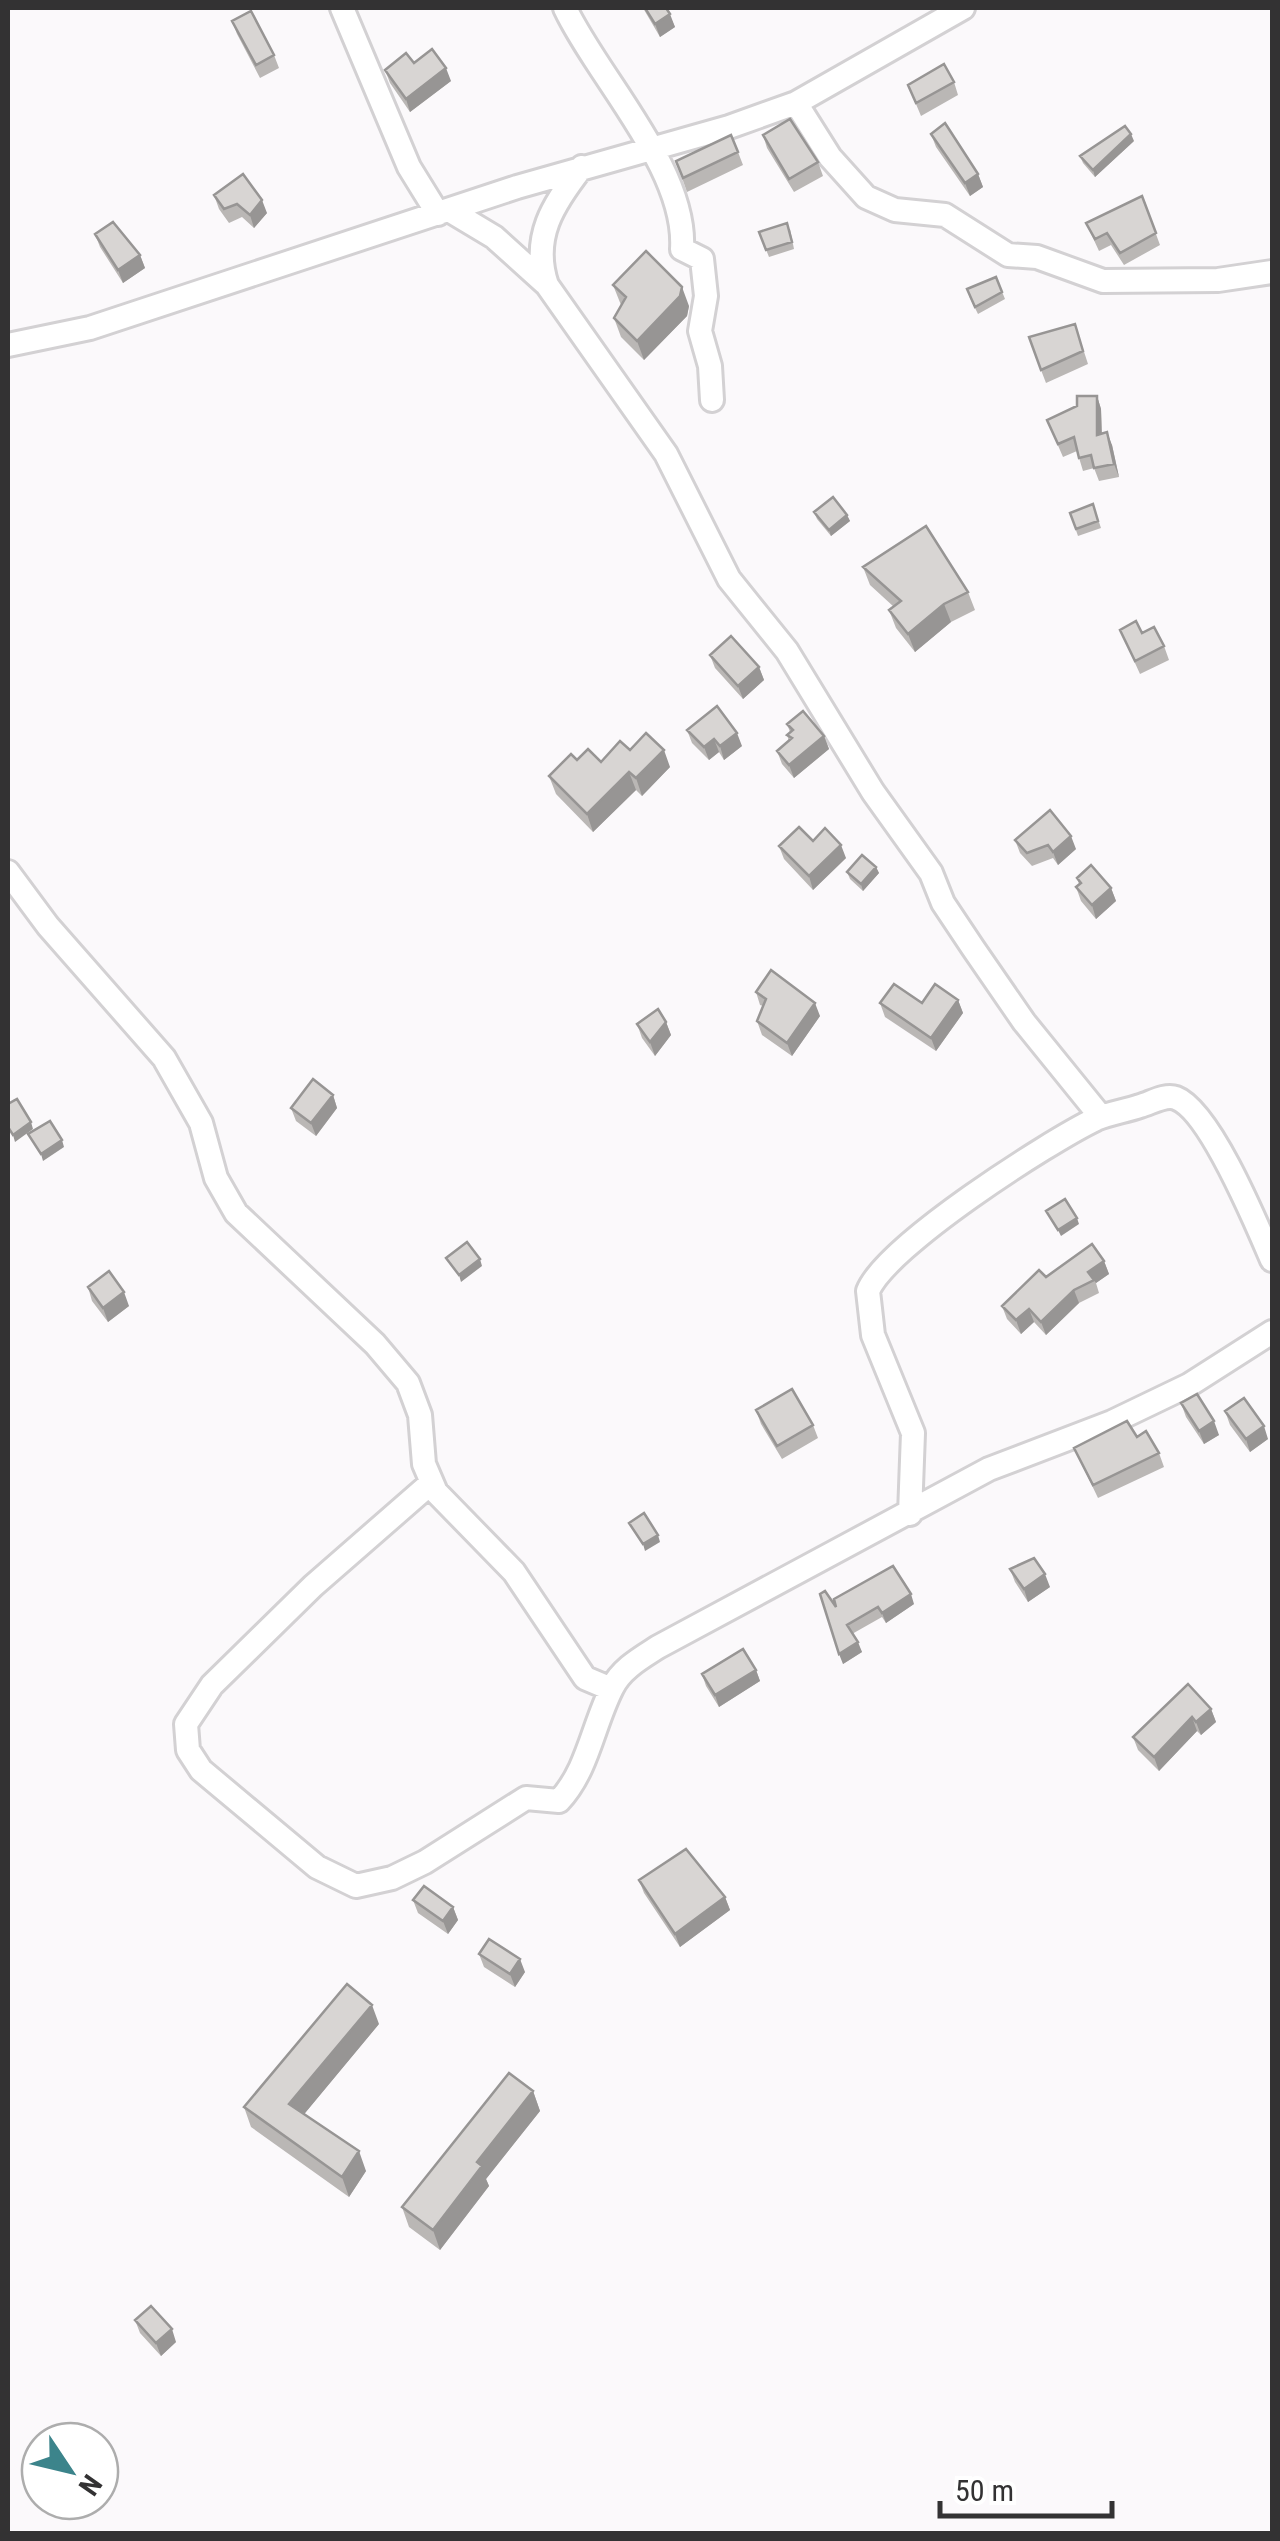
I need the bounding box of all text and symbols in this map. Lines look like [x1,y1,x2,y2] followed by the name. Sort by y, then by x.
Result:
[20,2421,120,2521] north arrow
[940,2456,1112,2518] scale bar
[72,2469,109,2502] text: N
[955,2473,1014,2508] text: 50 m

